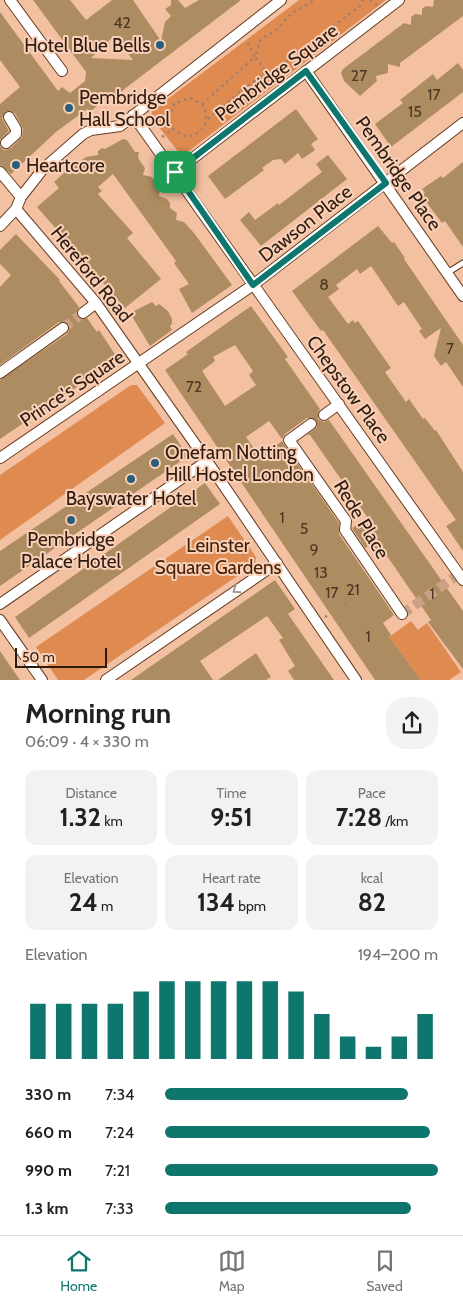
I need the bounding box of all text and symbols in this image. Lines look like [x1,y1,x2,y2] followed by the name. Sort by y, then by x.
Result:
[113,13,131,32] house number: 42
[210,19,342,126] street label: Pembridge Square
[24,34,150,57] place label: Hotel Blue Bells
[154,39,166,51] marker: Hotel Blue Bells
[351,66,367,85] house number: 27
[427,85,441,104] house number: 17
[79,86,171,131] place label: Pembridge Hall School
[63,102,75,114] marker: Pembridge Hall School
[408,102,422,121] house number: 15
[351,112,447,235] street label: Pembridge Place
[154,151,196,193] pin
[26,154,105,177] place label: Heartcore
[161,158,189,186] icon: arrive
[10,159,22,171] marker: Heartcore
[254,180,357,267] street label: Dawson Place
[46,222,137,327] street label: Hereford Road
[319,275,329,294] house number: 8
[302,331,396,448] street label: Chepstow Place
[446,339,454,358] house number: 7
[16,345,129,432] street label: Prince's Square
[186,377,202,396] house number: 72
[165,441,314,486] place label: Onefam Notting Hill Hostel London
[149,457,161,469] marker: Onefam Notting Hill Hostel London
[125,473,137,485] marker: Bayswater Hotel
[329,476,394,563] street label: Rede Place
[66,487,197,510] place label: Bayswater Hotel
[279,508,285,527] house number: 1
[65,514,77,526] marker: Pembridge Palace Hotel
[300,519,308,538] house number: 5
[21,528,121,573] place label: Pembridge Palace Hotel
[155,534,282,579] park label: Leinster Square Gardens
[309,540,319,559] house number: 9
[314,563,328,582] house number: 13
[346,580,360,599] house number: 21
[325,583,339,602] house number: 17
[233,584,242,593] one-way arrow
[429,584,435,603] house number: 1
[365,627,371,646] house number: 1
[15,645,108,668] scale bar
[22,648,55,666] text: 50 m
[25,696,171,730] text: Morning run
[386,697,438,749] button: share
[25,732,149,751] text: 06:09 · 4 × 330 m
[65,784,117,802] text: Distance
[217,784,246,802] text: Time
[358,784,386,802] text: Pace
[60,802,101,832] text: 1.32
[210,802,253,832] text: 9:51
[335,802,382,832] text: 7:28
[101,812,123,830] text: km
[382,812,408,830] text: /km
[64,869,119,887] text: Elevation
[202,869,261,887] text: Heart rate
[361,869,383,887] text: kcal
[69,887,98,917] text: 24
[197,887,235,917] text: 134
[358,887,386,917] text: 82
[98,897,113,915] text: m
[235,897,266,915] text: bpm
[25,945,88,964] text: Elevation
[358,945,438,964] text: 194–200 m
[25,1085,71,1104] text: 330 m
[105,1085,134,1104] text: 7:34
[25,1123,72,1142] text: 660 m
[105,1123,134,1142] text: 7:24
[25,1161,72,1180] text: 990 m
[105,1161,130,1180] text: 7:21
[25,1199,68,1218] text: 1.3 km
[105,1199,134,1218] text: 7:33
[60,1247,97,1295] tab: Home
[218,1247,246,1295] tab: Map
[366,1247,403,1295] tab: Saved

